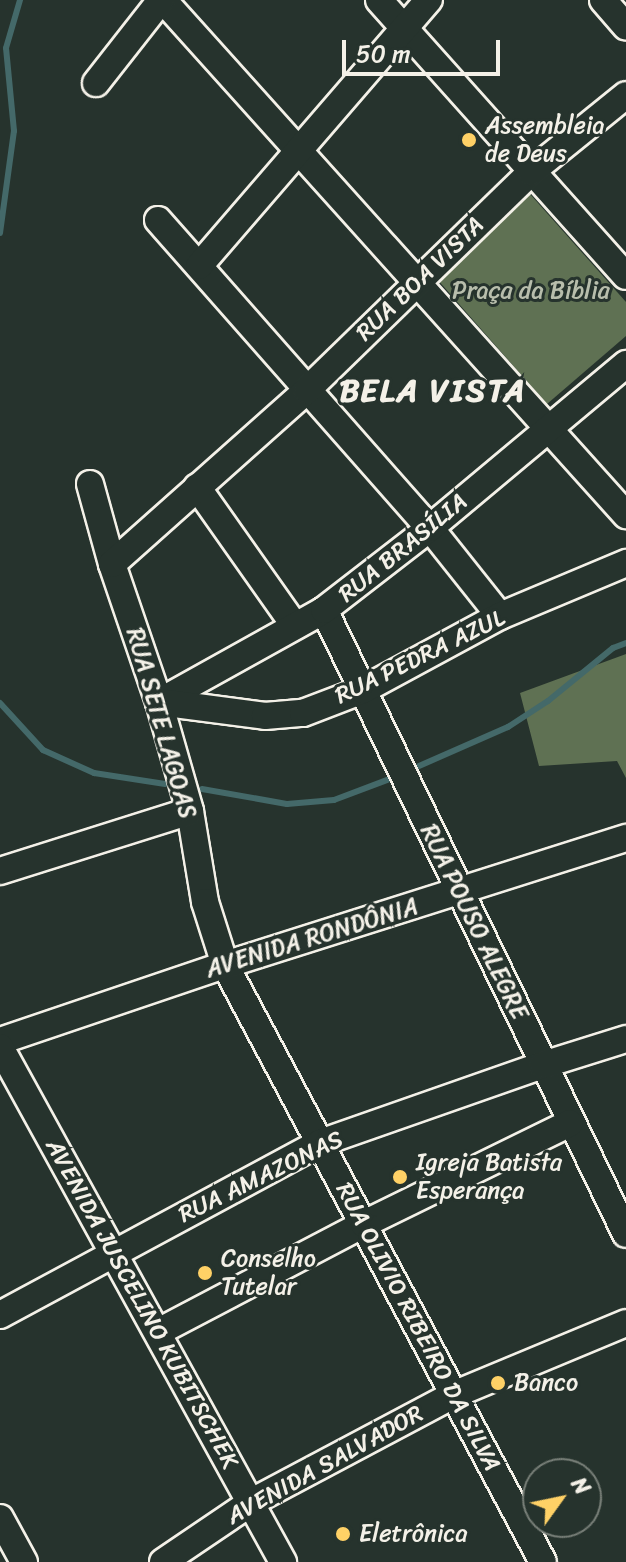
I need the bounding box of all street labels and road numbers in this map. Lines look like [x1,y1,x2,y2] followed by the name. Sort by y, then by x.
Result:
[350,211,490,347] street label: RUA BOA VISTA
[335,489,471,607] street label: RUA BRASÍLIA
[331,603,509,711] street label: RUA PEDRA AZUL
[120,624,202,822] street label: RUA SETE LAGOAS
[414,818,534,1026] street label: RUA POUSO ALEGRE
[202,892,422,984] street label: AVENIDA RONDÔNIA
[174,1125,348,1229] street label: RUA AMAZONAS
[39,1135,245,1473] street label: AVENIDA JUSCELINO KUBITSCHEK
[329,1176,507,1478] street label: RUA OLIVIO RIBEIRO DA SILVA
[222,1399,428,1531] street label: AVENIDA SALVADOR

